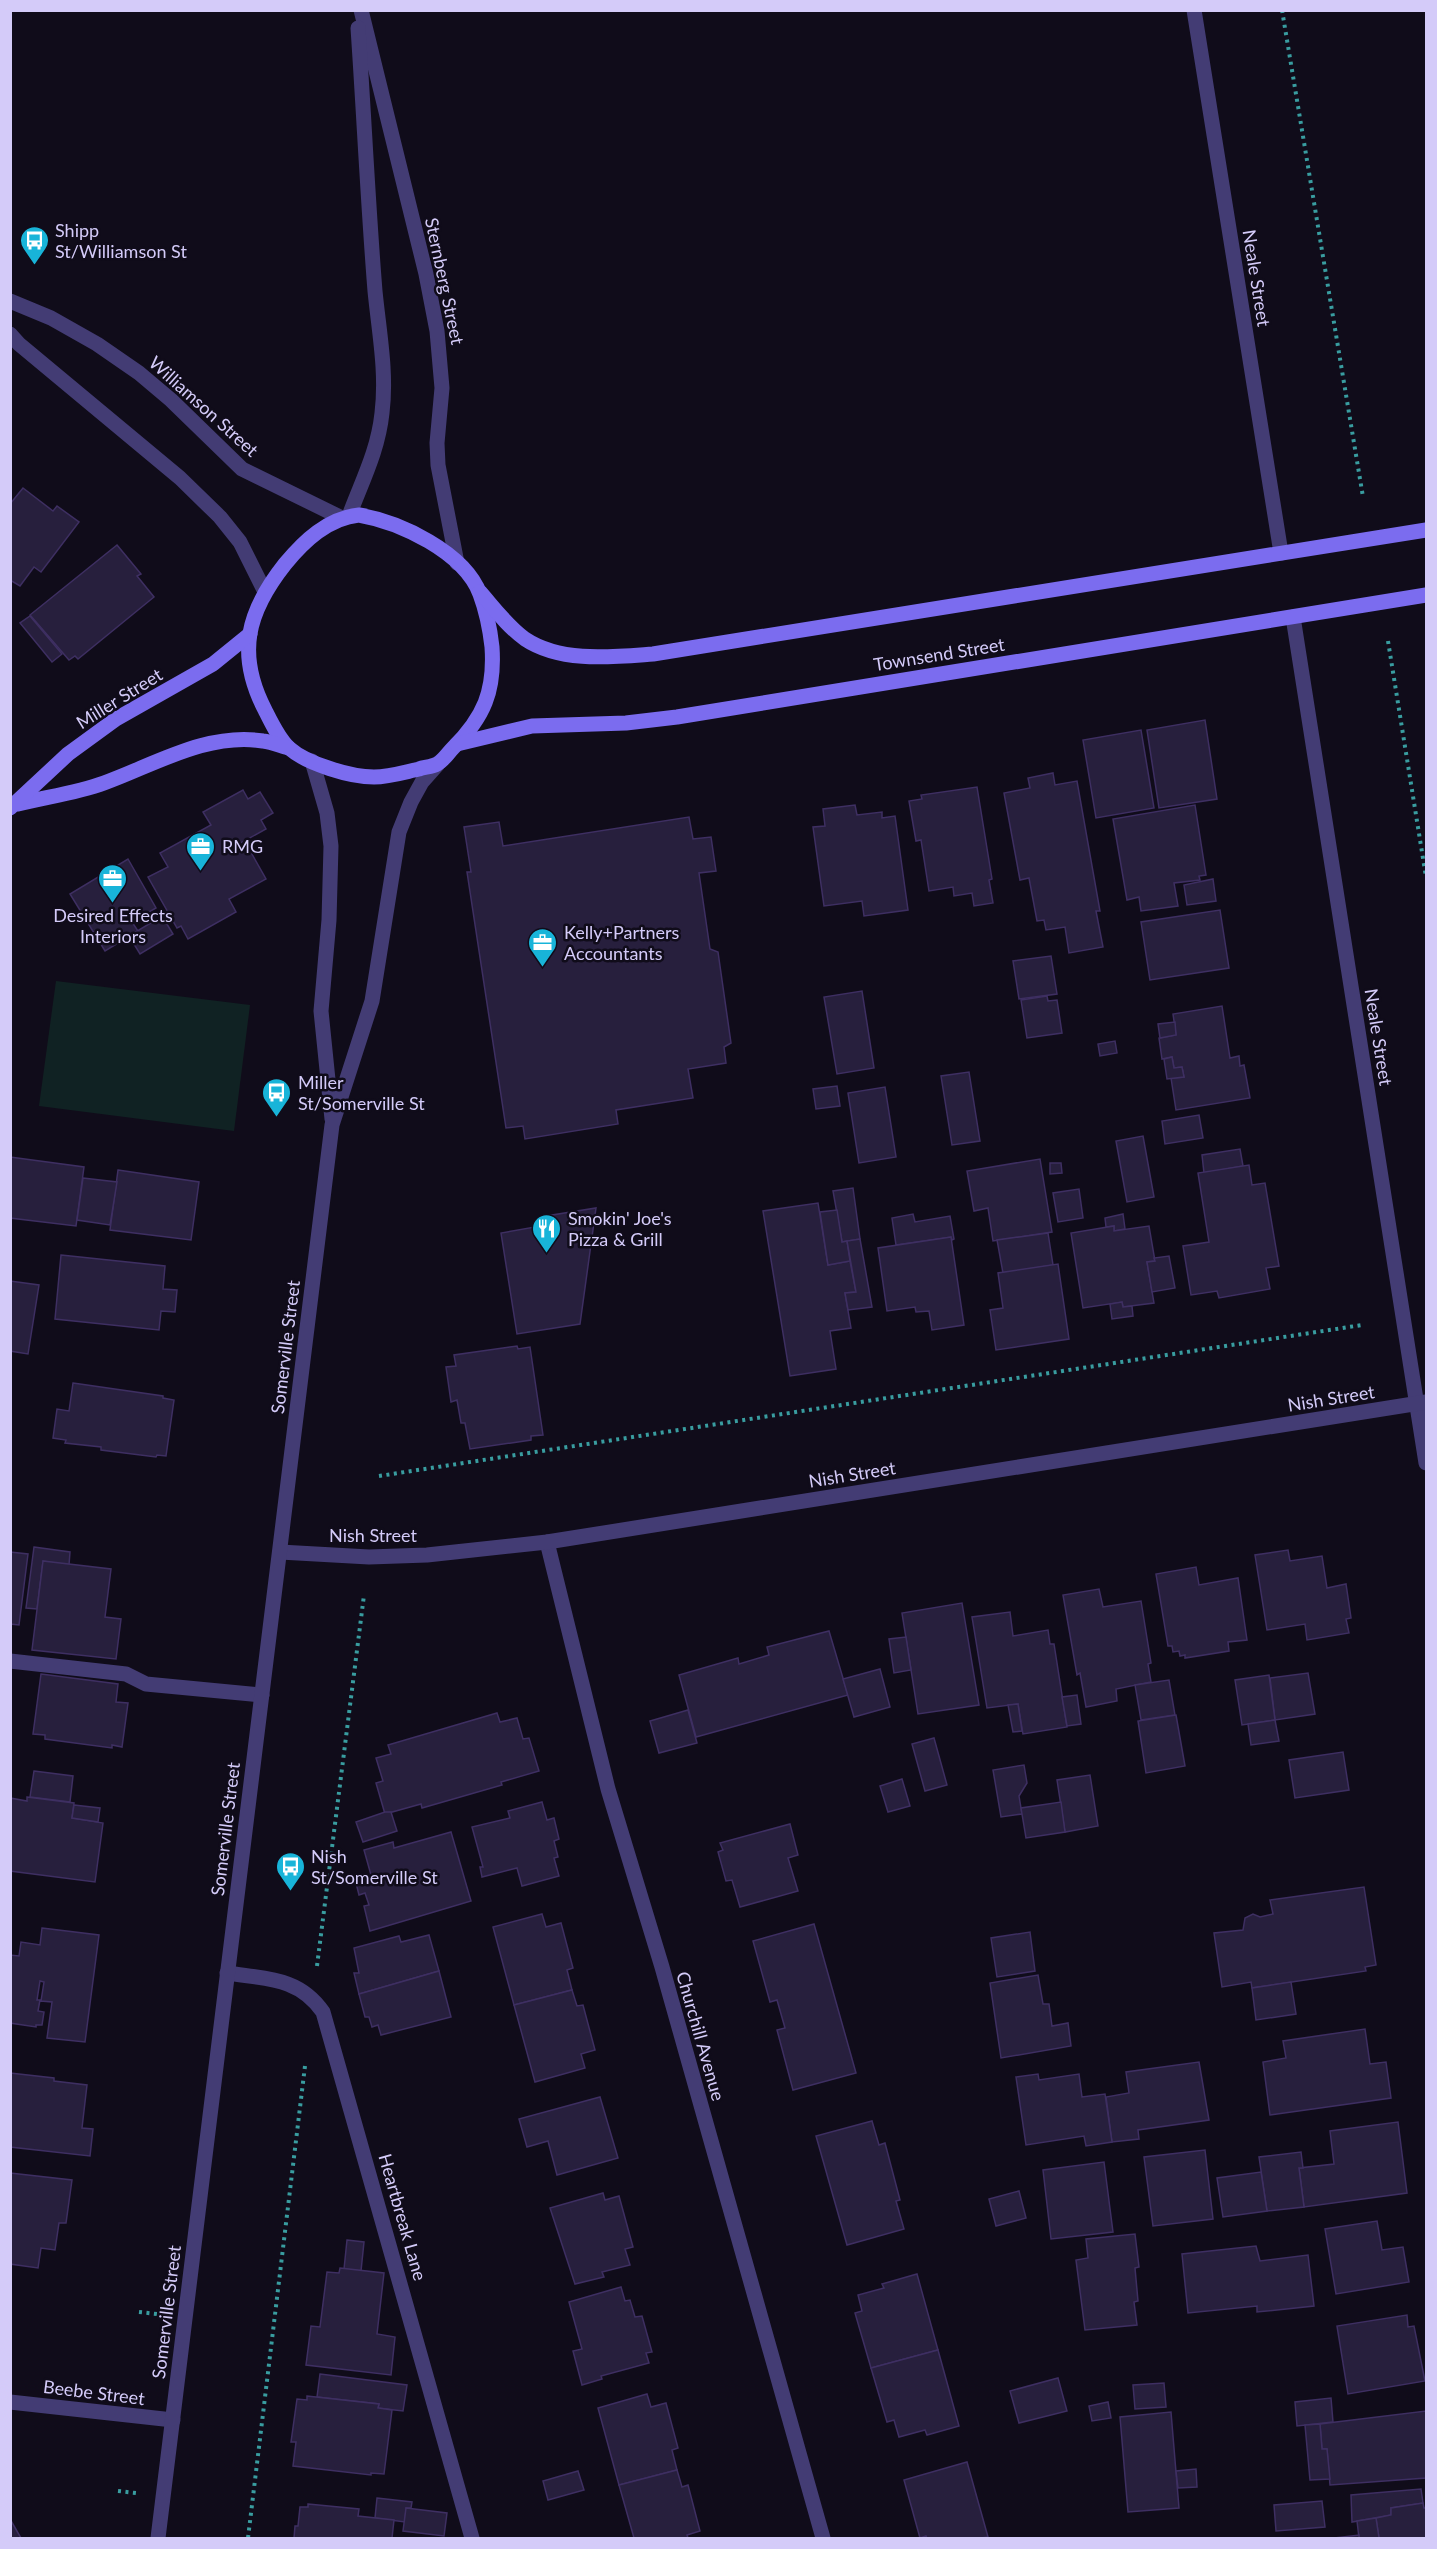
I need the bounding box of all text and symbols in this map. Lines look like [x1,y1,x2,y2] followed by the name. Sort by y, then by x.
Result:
[421,216,469,347] street label: Sternberg Street
[55,219,187,262] place label: Shipp St/Williamson St
[18,224,50,266] bus stop icon: Shipp St/Williamson St
[1238,228,1276,328] street label: Neale Street
[145,351,264,461] street label: Williamson Street
[872,633,1006,675] street label: Townsend Street
[72,663,166,733] street label: Miller Street
[185,830,217,872] office icon: RMG
[222,835,263,857] place label: RMG
[97,862,129,904] office icon: Desired Effects Interiors
[53,904,173,947] place label: Desired Effects Interiors
[564,921,679,964] place label: Kelly+Partners Accountants
[527,926,559,968] office icon: Kelly+Partners Accountants
[1360,987,1398,1087] street label: Neale Street
[298,1071,425,1114] place label: Miller St/Somerville St
[261,1076,293,1118] bus stop icon: Miller St/Somerville St
[568,1207,672,1250] place label: Smokin' Joe's Pizza & Grill
[531,1212,563,1254] restaurant icon: Smokin' Joe's Pizza & Grill
[266,1278,304,1415] street label: Somerville Street
[1286,1380,1377,1416] street label: Nish Street
[807,1456,898,1492] street label: Nish Street
[329,1524,417,1546] street label: Nish Street
[206,1760,244,1897] street label: Somerville Street
[311,1845,438,1888] place label: Nish St/Somerville St
[274,1850,306,1892] bus stop icon: Nish St/Somerville St
[672,1969,730,2103] street label: Churchill Avenue
[374,2151,432,2283] street label: Heartbreak Lane
[147,2243,185,2380] street label: Somerville Street
[42,2375,147,2409] street label: Beebe Street

